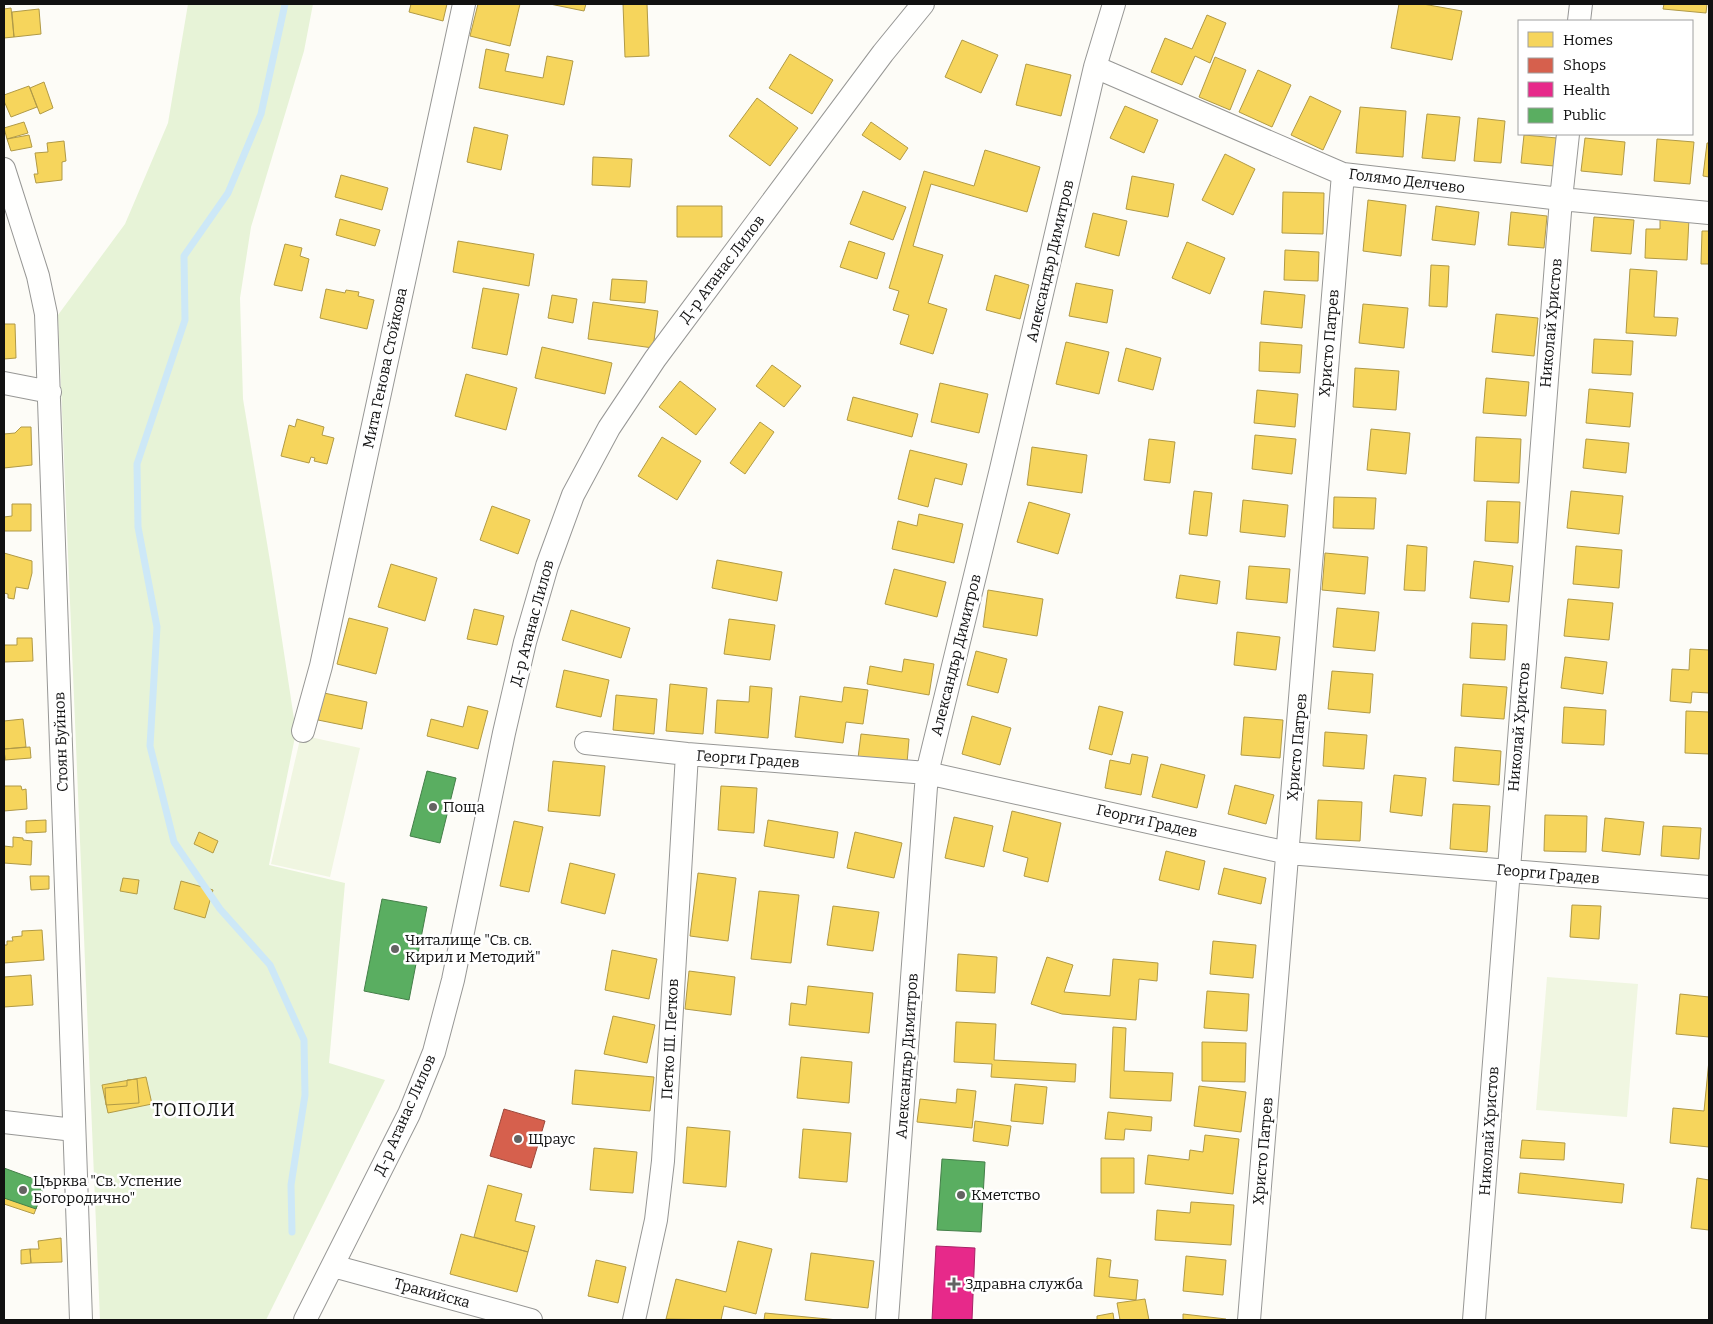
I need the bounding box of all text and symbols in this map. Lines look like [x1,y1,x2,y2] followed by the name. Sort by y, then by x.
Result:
[1518,20,1693,135] legend
[1563,31,1613,49] text: Homes
[1563,56,1606,74] text: Shops
[1563,81,1611,99] text: Health
[1563,106,1607,124] text: Public
[1348,165,1466,197] street label: Голямо Делчево
[1023,178,1077,344] street label: Александър Димитров
[676,212,768,326] street label: Д-р Атанас Лилов
[1536,258,1566,388] street label: Николай Христов
[359,286,411,450] street label: Мита Генова Стойкова
[1315,289,1343,397] street label: Христо Патрев
[506,558,558,688] street label: Д-р Атанас Лилов
[927,572,985,738] street label: Александър Димитров
[1504,662,1534,792] street label: Николай Христов
[50,692,72,792] street label: Стоян Буйнов
[1283,693,1311,801] street label: Христо Патрев
[696,746,800,772] street label: Георги Градев
[443,798,485,816] place label: Поща
[427,801,439,813] marker: Поща
[1095,801,1199,841] street label: Георги Градев
[1496,861,1600,887] street label: Георги Градев
[405,931,541,966] place label: Читалище "Св. св. Кирил и Методий"
[389,943,401,955] marker: Читалище "Св. св. Кирил и Методий"
[892,973,922,1139] street label: Александър Димитров
[658,978,682,1100] street label: Петко Ш. Петков
[370,1052,440,1178] street label: Д-р Атанас Лилов
[1475,1066,1503,1196] street label: Николай Христов
[1249,1097,1277,1205] street label: Христо Патрев
[152,1099,236,1121] district label: ТОПОЛИ
[528,1130,576,1148] place label: Щраус
[512,1133,524,1145] marker: Щраус
[33,1172,182,1207] place label: Църква "Св. Успение Богородично"
[17,1184,29,1196] marker: Църква "Св. Успение Богородично"
[971,1186,1040,1204] place label: Кметство
[955,1189,967,1201] marker: Кметство
[392,1274,472,1312] street label: Тракийска
[965,1275,1083,1293] place label: Здравна служба
[947,1277,961,1291] marker: Здравна служба

